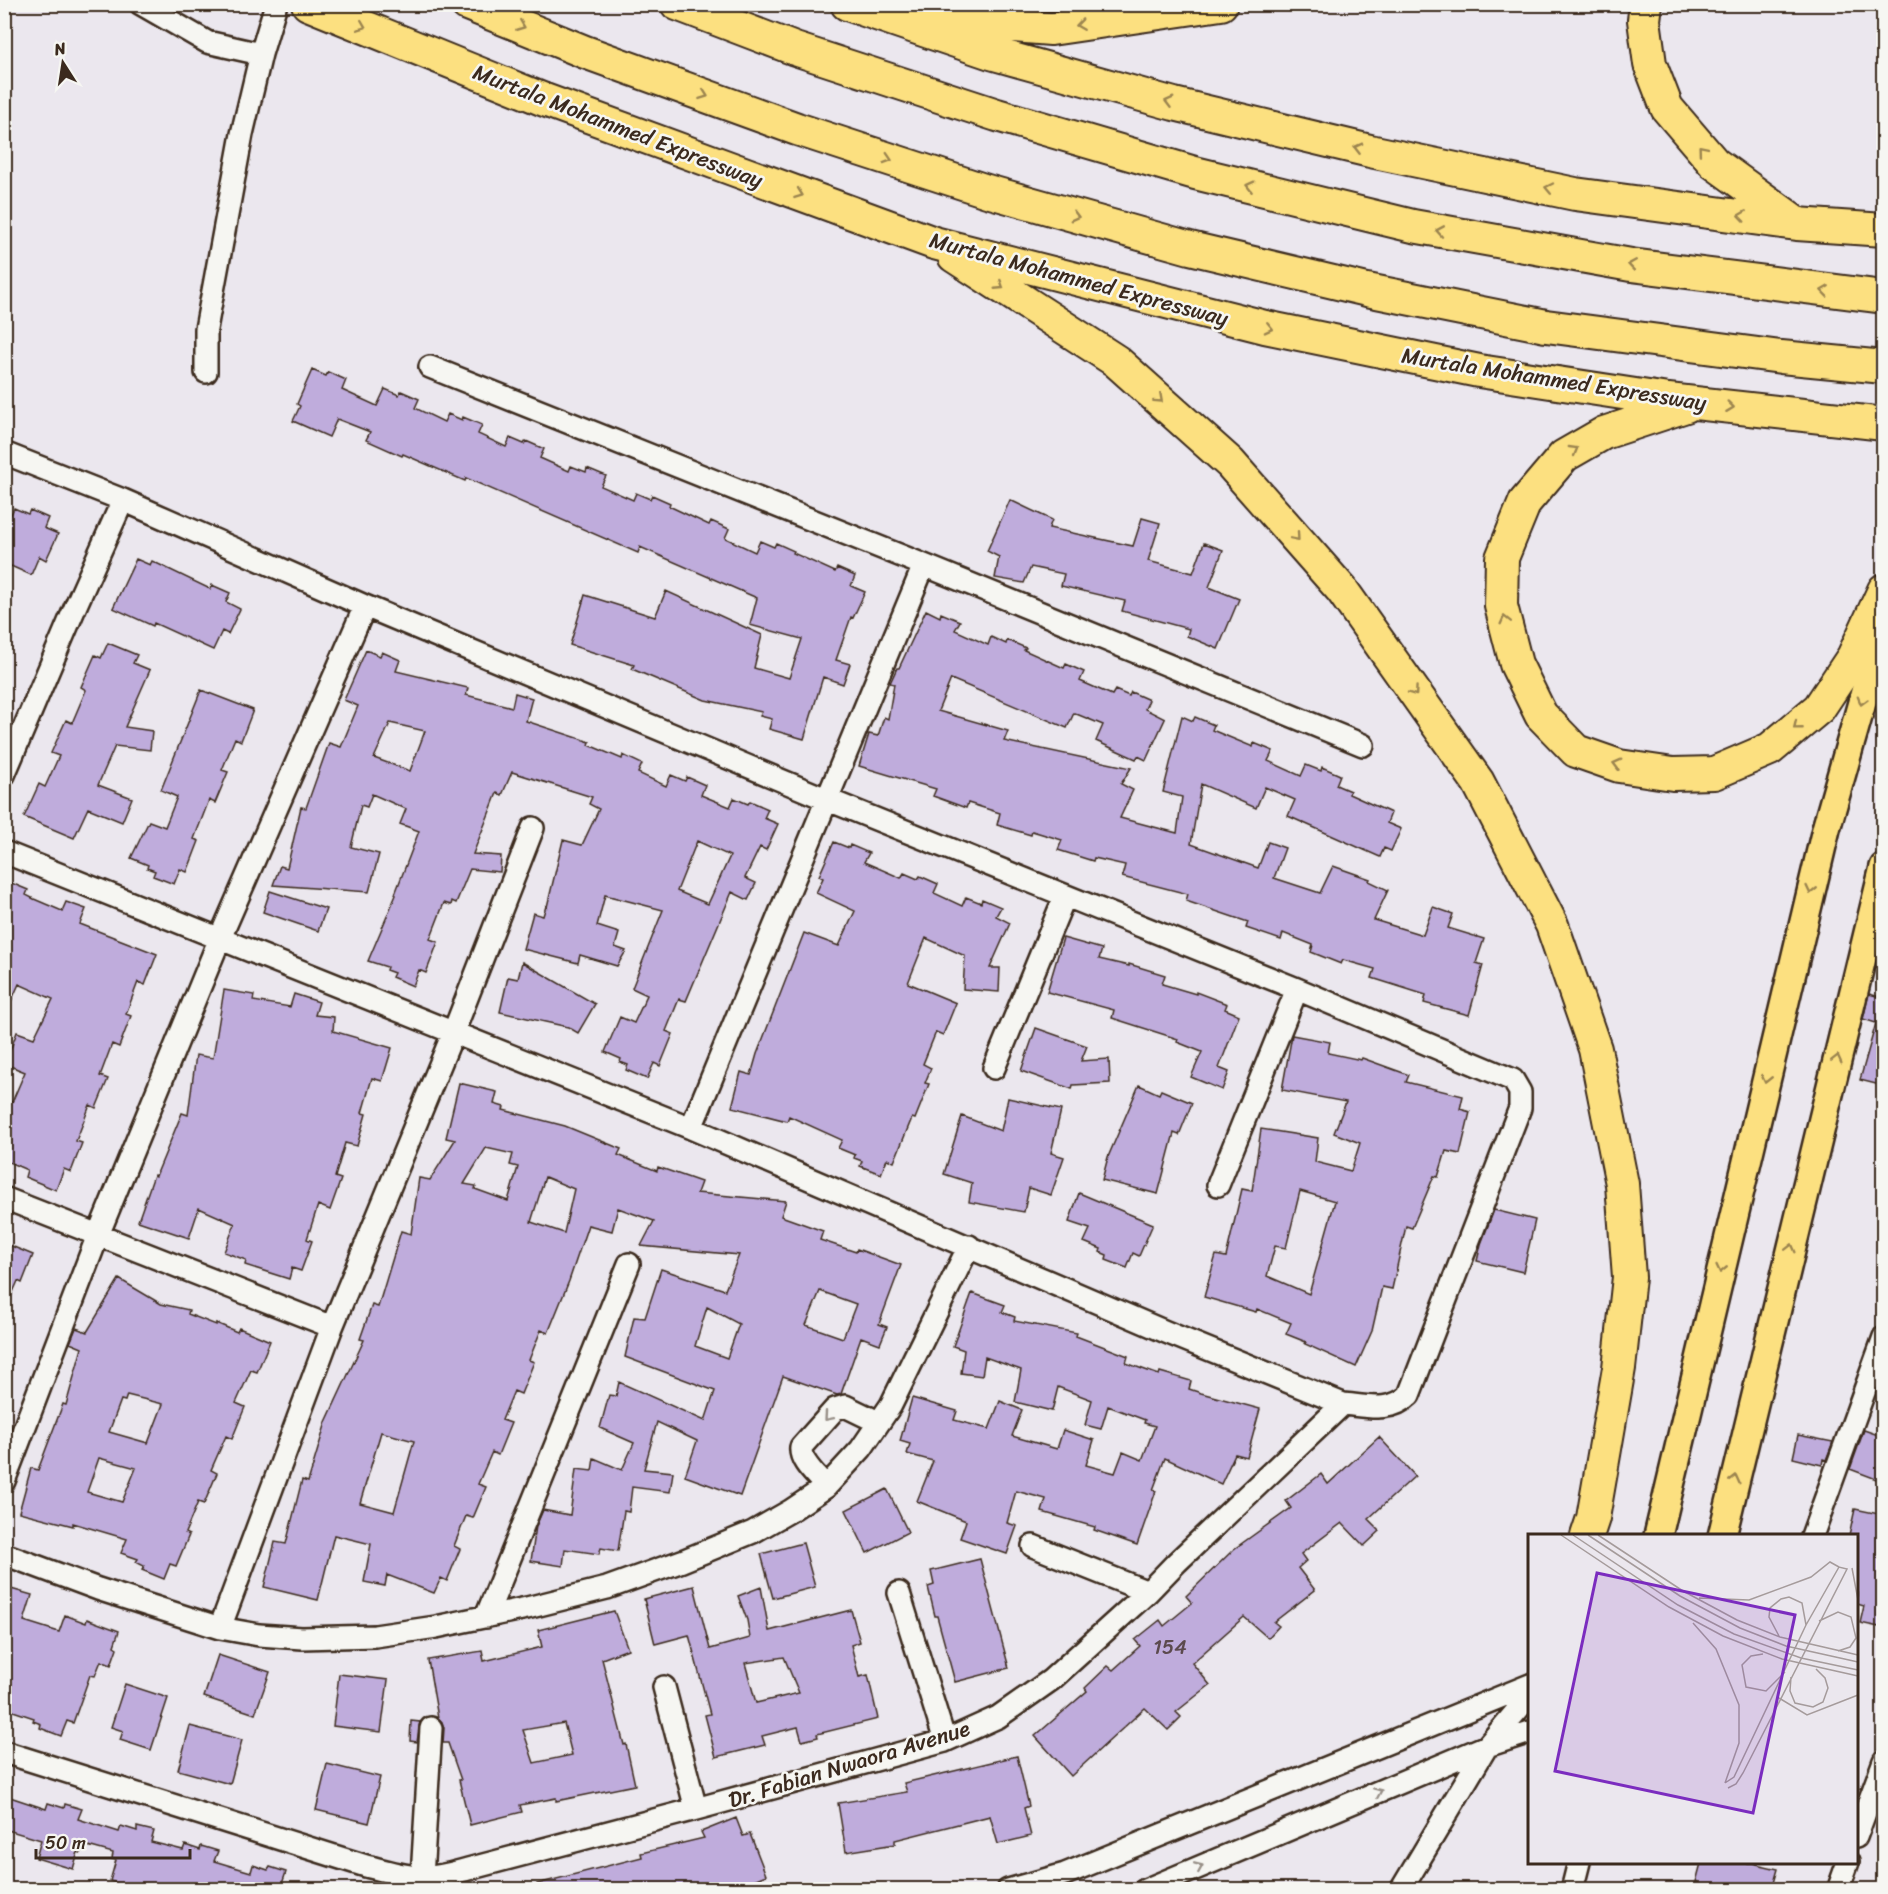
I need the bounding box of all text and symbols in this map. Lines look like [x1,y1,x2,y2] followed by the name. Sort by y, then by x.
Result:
[1076,18,1085,30] one-way arrow
[356,19,367,31] one-way arrow
[516,19,526,32] one-way arrow
[33,33,93,93] north arrow
[51,33,69,64] text: N
[467,53,769,200] street label: Murtala Mohammed Expressway
[698,88,709,101] one-way arrow
[1164,97,1174,109] one-way arrow
[1353,142,1363,155] one-way arrow
[1698,145,1709,156] one-way arrow
[882,152,893,164] one-way arrow
[1245,181,1255,194] one-way arrow
[1544,183,1554,196] one-way arrow
[793,187,804,199] one-way arrow
[1070,208,1080,221] one-way arrow
[1737,211,1746,223] one-way arrow
[925,220,1233,338] street label: Murtala Mohammed Expressway
[1435,225,1445,238] one-way arrow
[1627,259,1637,271] one-way arrow
[993,279,1004,290] one-way arrow
[1821,285,1830,297] one-way arrow
[1263,320,1273,333] one-way arrow
[1399,336,1710,422] street label: Murtala Mohammed Expressway
[1152,392,1162,403] one-way arrow
[1725,400,1734,413] one-way arrow
[1568,446,1578,458] one-way arrow
[1289,530,1300,541] one-way arrow
[1499,615,1512,625] one-way arrow
[1407,685,1418,696] one-way arrow
[1857,695,1869,706] one-way arrow
[1793,719,1804,730] one-way arrow
[1612,759,1622,771] one-way arrow
[1806,884,1819,894] one-way arrow
[1830,1054,1843,1064] one-way arrow
[1761,1074,1774,1084] one-way arrow
[1784,1244,1797,1254] one-way arrow
[1716,1264,1729,1274] one-way arrow
[824,1410,835,1421] one-way arrow
[1728,1474,1741,1484] one-way arrow
[1528,1534,1858,1864] inset map
[1153,1630,1187,1665] house number: 154
[723,1709,975,1819] street label: Dr. Fabian Nwaora Avenue
[1372,1787,1383,1799] one-way arrow
[36,1822,190,1860] scale bar
[45,1827,86,1859] text: 50 m
[1192,1862,1203,1874] one-way arrow

